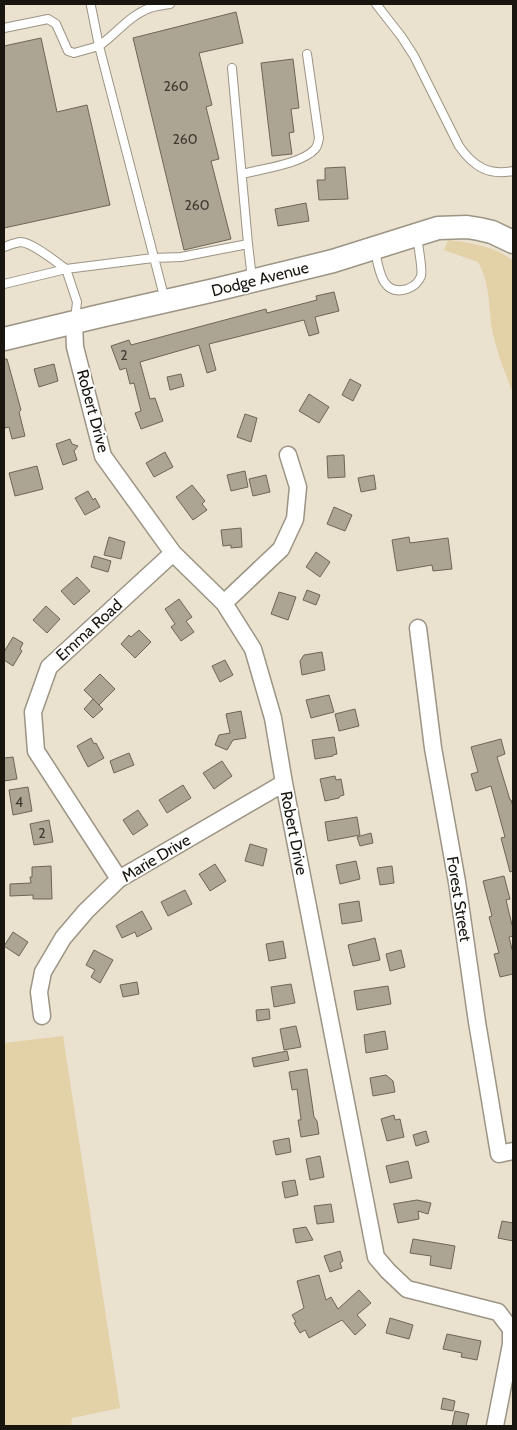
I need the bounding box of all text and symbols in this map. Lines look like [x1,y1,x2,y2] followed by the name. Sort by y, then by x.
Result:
[163,77,189,95] house number: 260
[172,130,198,148] house number: 260
[184,196,210,214] house number: 260
[209,258,311,300] street label: Dodge Avenue
[120,346,128,364] house number: 2
[73,367,113,455] street label: Robert Drive
[52,595,126,665] street label: Emma Road
[277,789,311,877] street label: Robert Drive
[15,793,23,811] house number: 4
[38,824,46,842] house number: 2
[118,830,194,886] street label: Marie Drive
[443,855,475,944] street label: Forest Street

